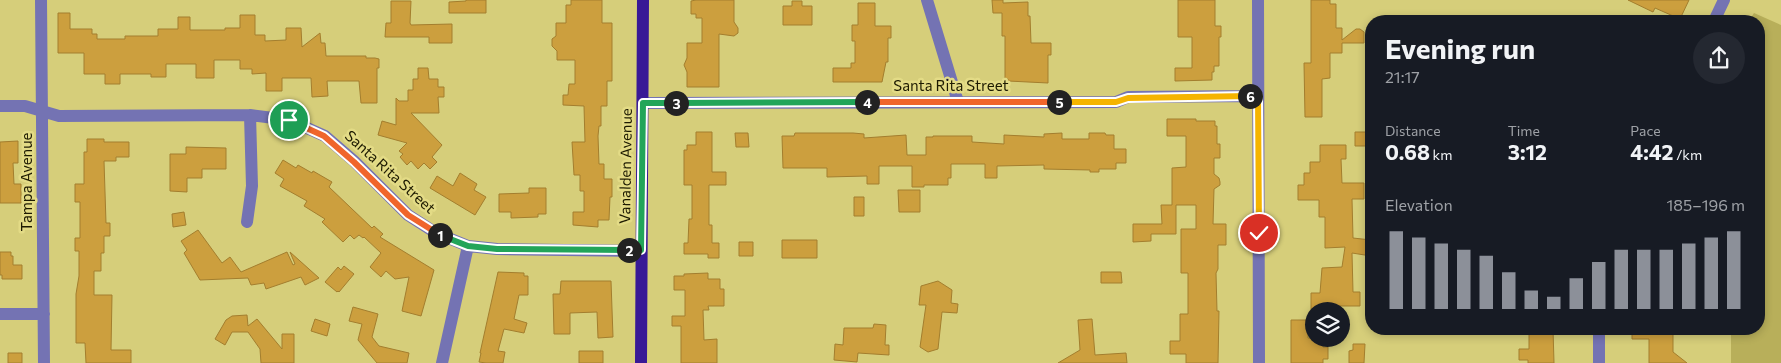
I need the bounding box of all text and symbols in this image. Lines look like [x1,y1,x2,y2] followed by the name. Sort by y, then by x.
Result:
[1385,31,1535,65] text: Evening run
[1693,32,1745,84] button: share
[1385,67,1420,86] text: 21:17
[893,76,1009,94] street label: Santa Rita Street
[1238,84,1262,108] pin: 6
[1246,88,1255,105] text: 6
[664,90,688,116] pin: 3
[854,90,880,114] pin: 4
[1046,90,1072,114] pin: 5
[863,94,872,111] text: 4
[1055,94,1064,111] text: 5
[672,95,681,112] text: 3
[268,99,310,141] pin
[275,106,303,134] icon: arrive
[615,108,635,224] street label: Vanalden Avenue
[1385,122,1441,139] text: Distance
[1508,122,1540,139] text: Time
[1630,122,1661,139] text: Pace
[342,126,440,217] street label: Santa Rita Street
[17,132,35,231] street label: Tampa Avenue
[1385,139,1430,164] text: 0.68
[1508,139,1547,164] text: 3:12
[1630,139,1673,164] text: 4:42
[1430,146,1452,163] text: km
[1673,146,1702,163] text: /km
[1385,195,1453,214] text: Elevation
[1667,195,1745,214] text: 185–196 m
[1238,212,1280,254] pin
[1245,219,1273,247] icon: check
[428,222,452,248] pin: 1
[437,227,444,244] text: 1
[616,238,642,262] pin: 2
[626,242,633,259] text: 2
[1305,302,1350,347] map controls
[1305,302,1350,347] button: layers

